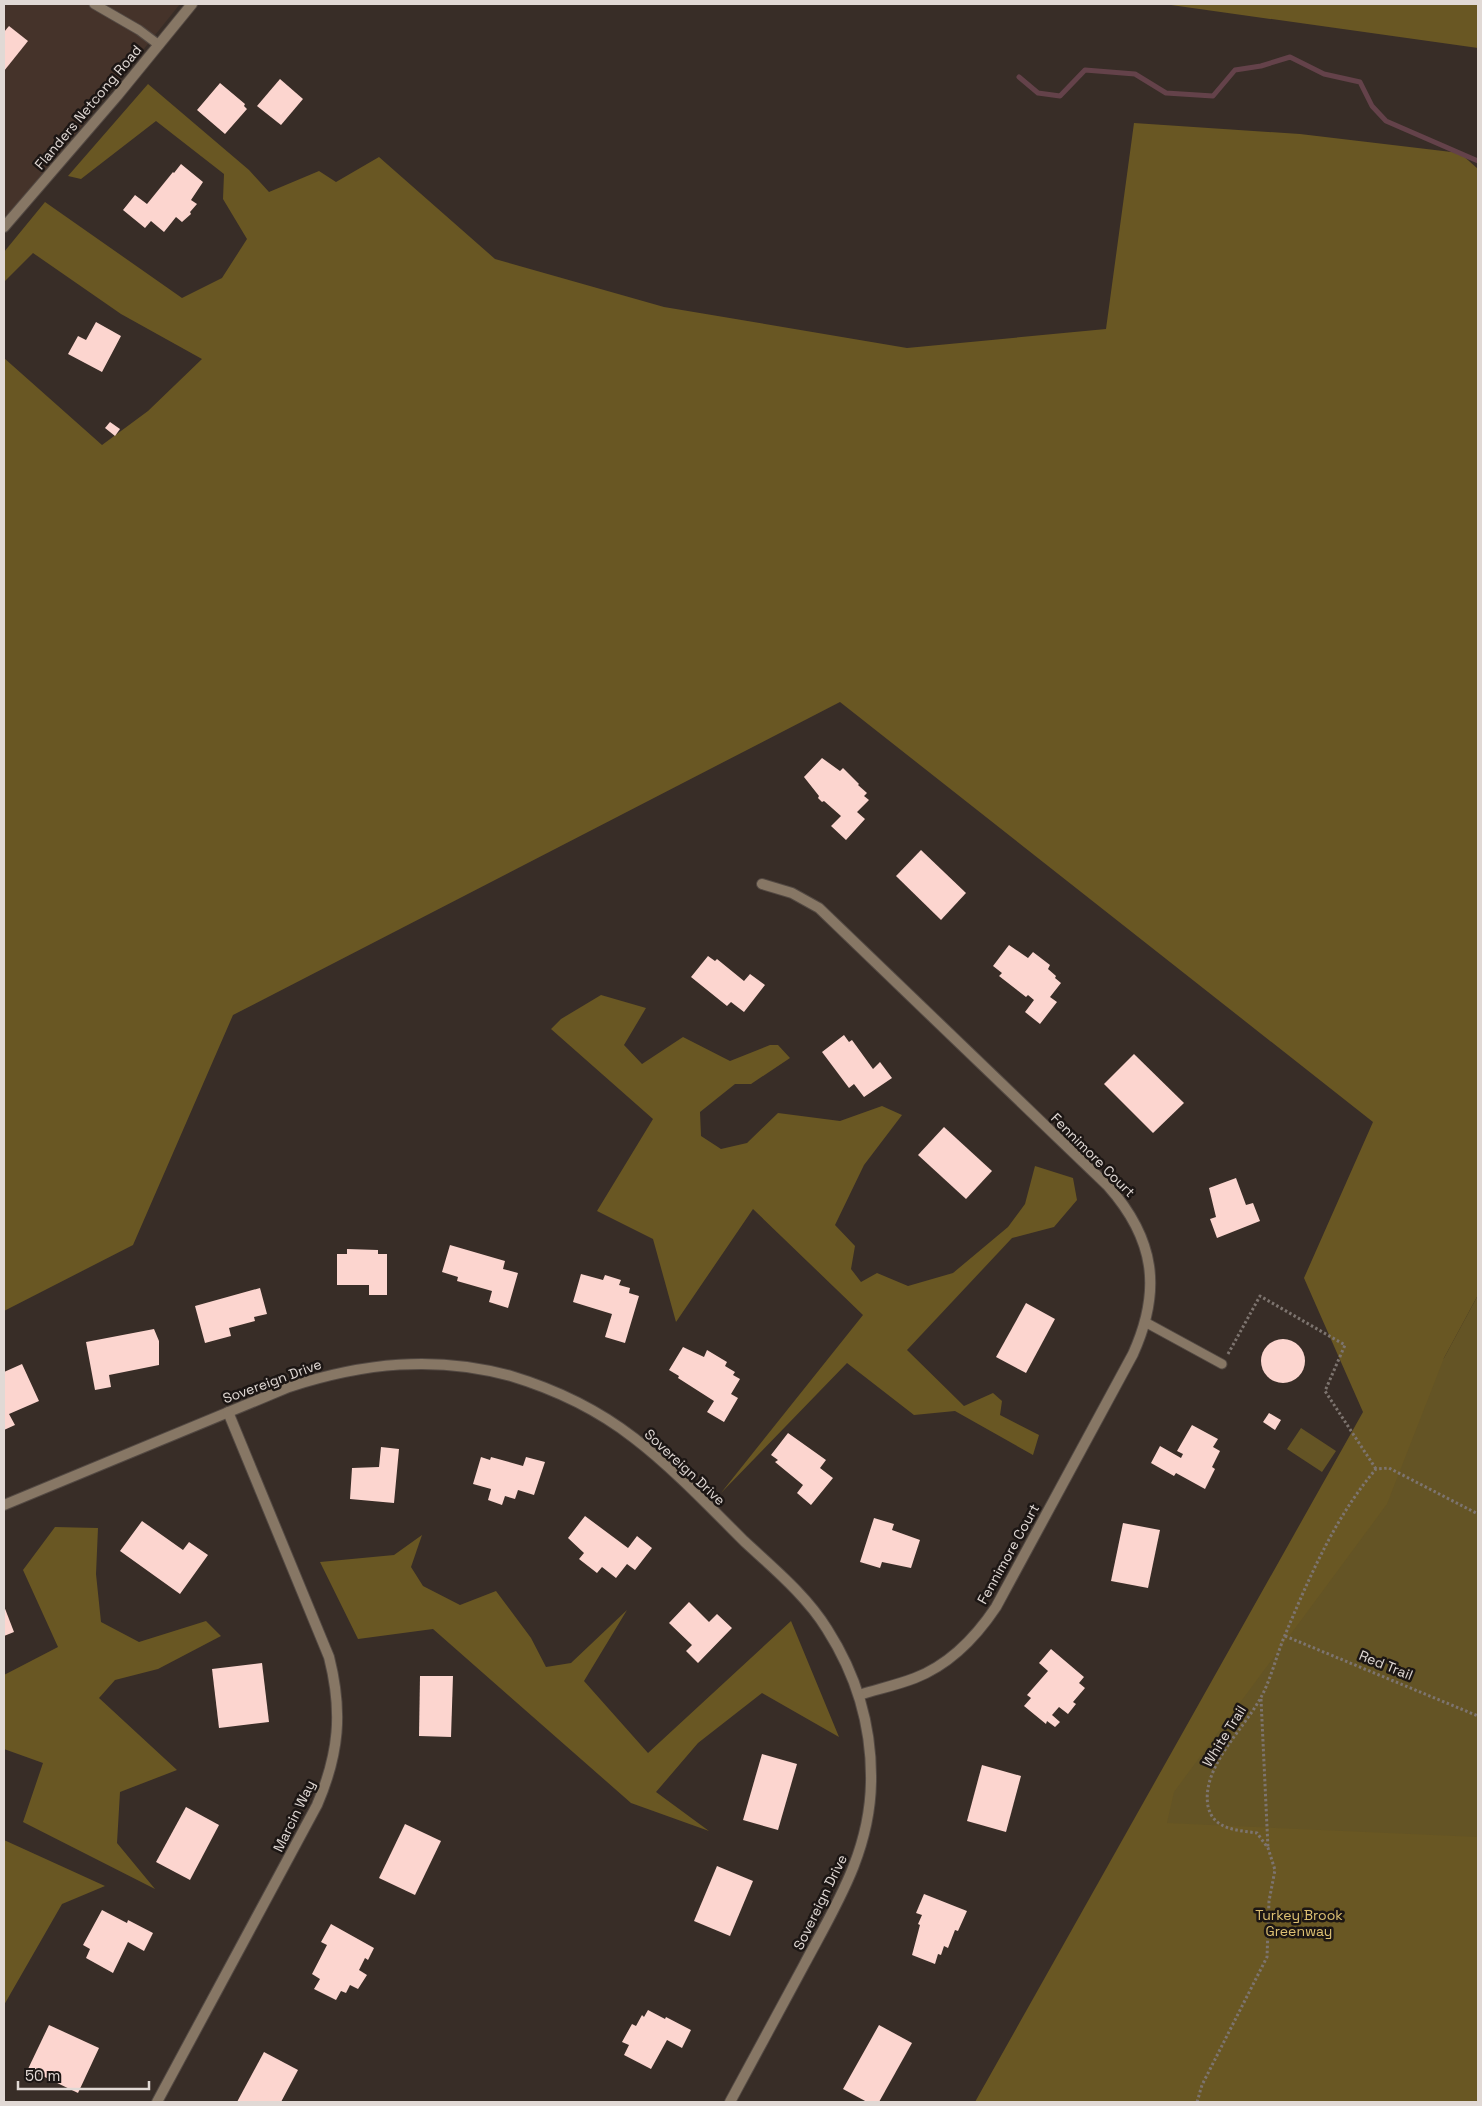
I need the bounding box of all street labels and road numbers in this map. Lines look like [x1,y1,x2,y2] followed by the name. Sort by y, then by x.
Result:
[31,41,145,173] street label: Flanders Netcong Road
[1047,1109,1139,1201] street label: Fennimore Court
[220,1355,324,1407] street label: Sovereign Drive
[641,1425,729,1509] street label: Sovereign Drive
[973,1501,1043,1607] street label: Fennimore Court
[1356,1646,1416,1684] street label: Red Trail
[1198,1702,1250,1770] street label: White Trail
[269,1777,319,1855] street label: Marcin Way
[789,1851,851,1953] street label: Sovereign Drive

